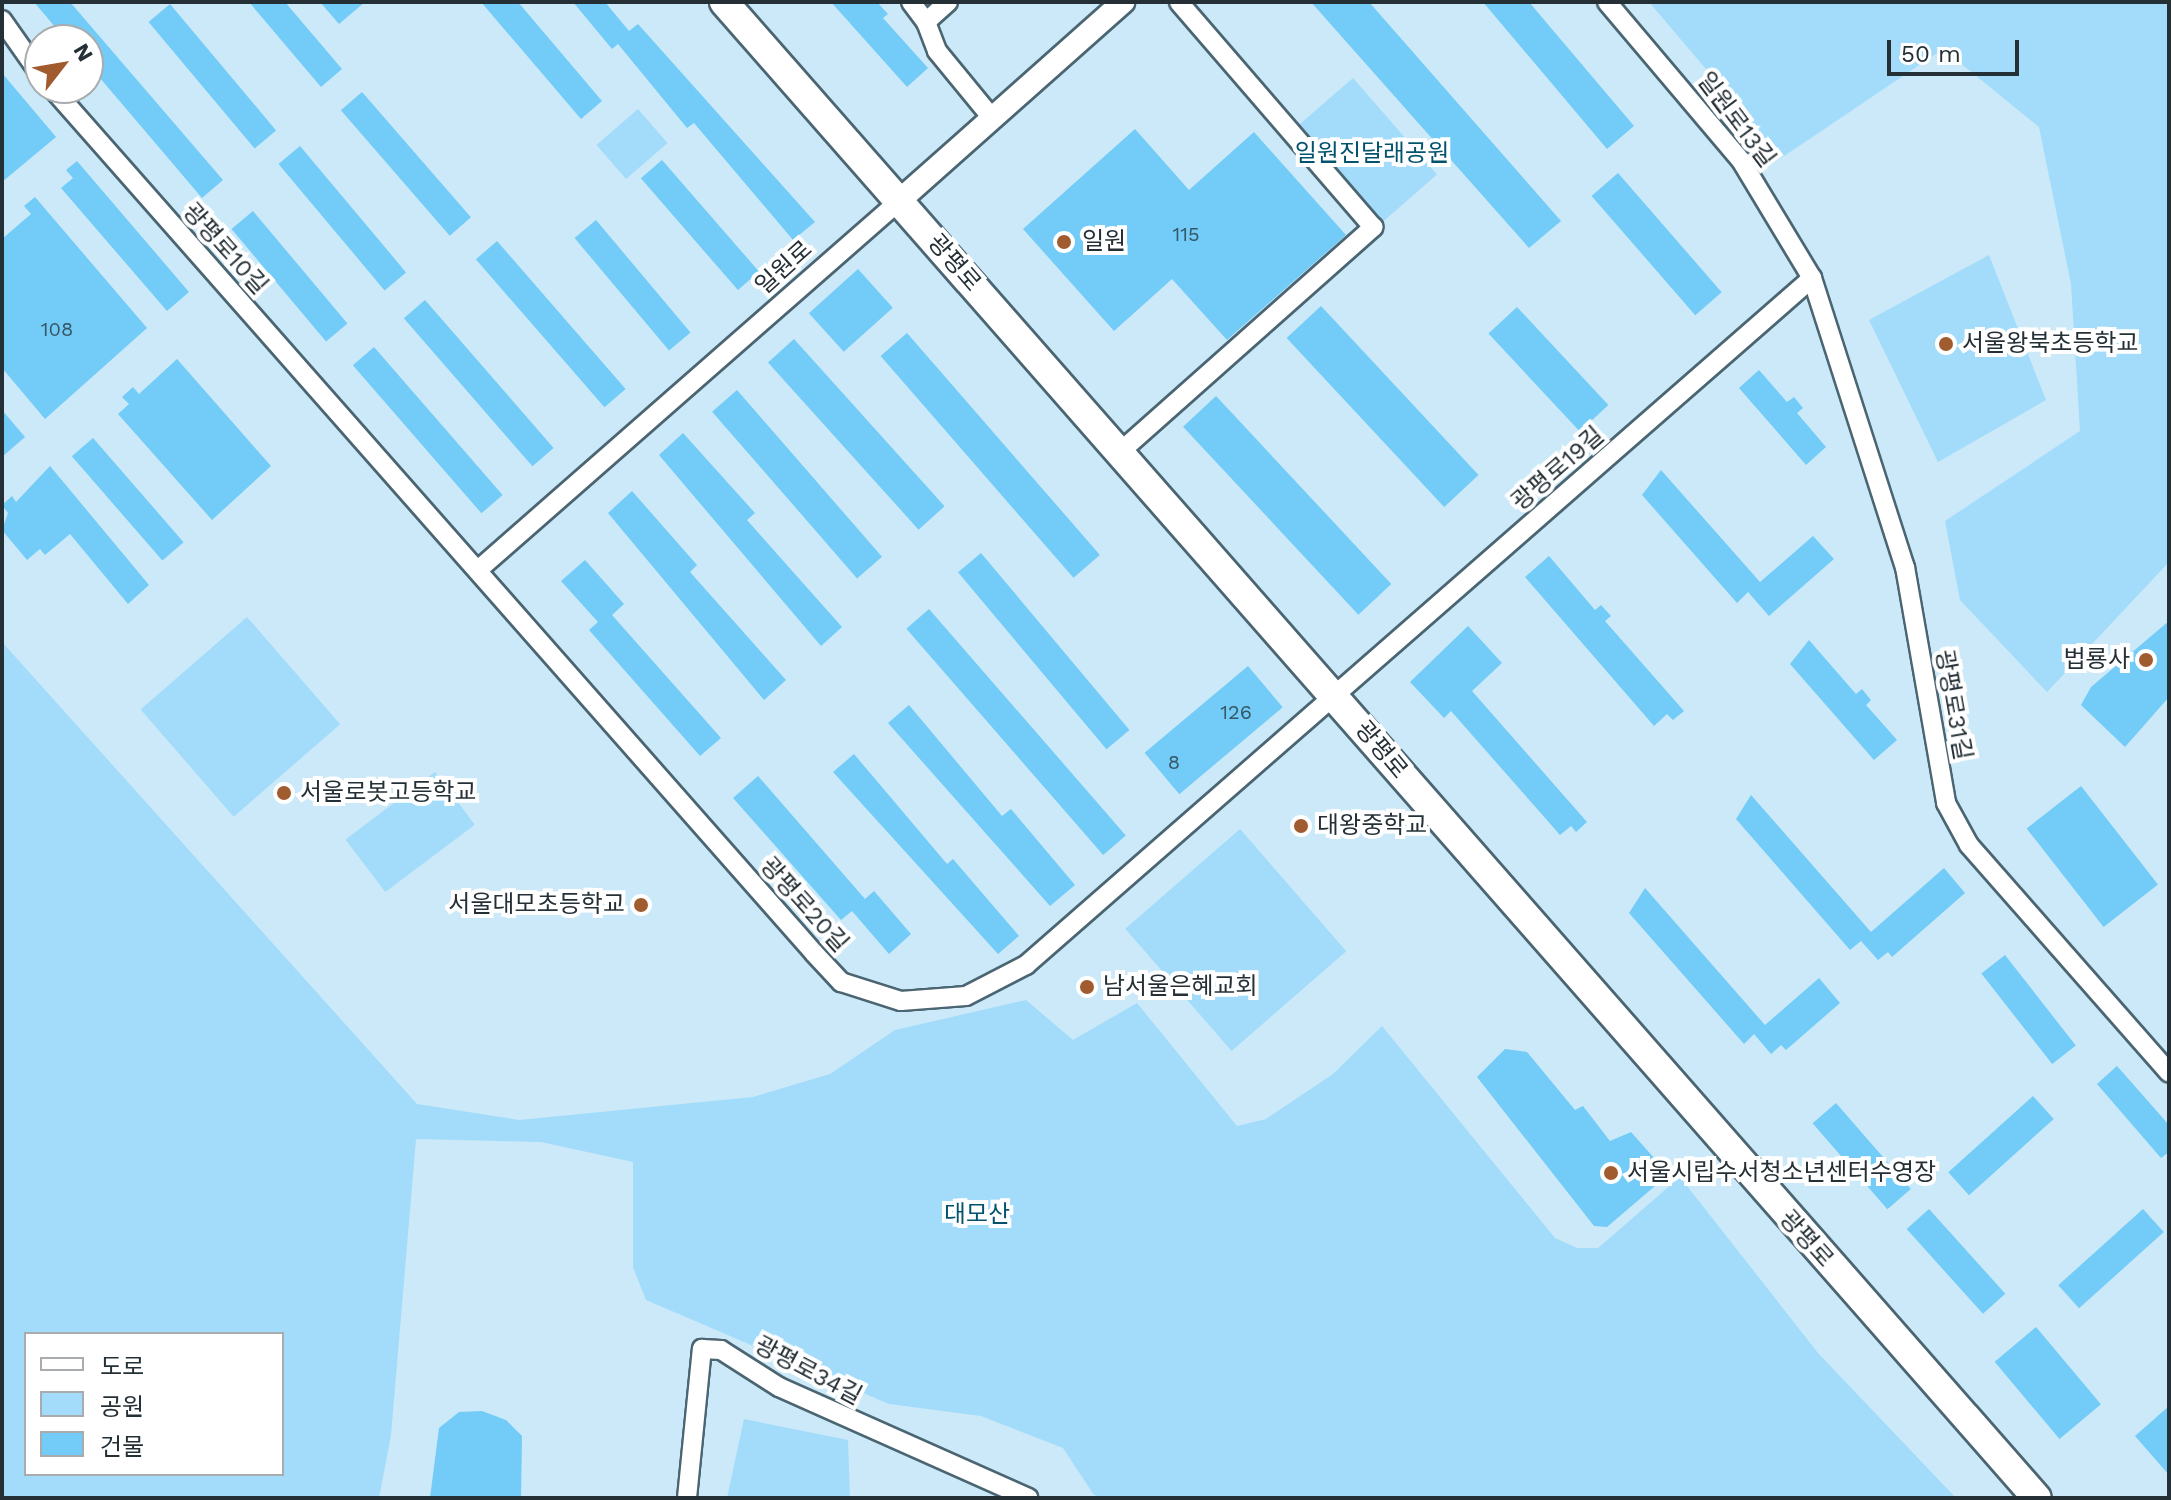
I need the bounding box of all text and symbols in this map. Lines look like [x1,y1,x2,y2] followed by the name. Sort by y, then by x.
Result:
[24,24,104,104] north arrow
[1891,24,2023,74] scale bar
[68,39,98,66] text: N
[1901,40,1961,68] text: 50 m
[1691,67,1781,173] street label: 일원로13길
[1295,140,1449,168] park label: 일원진달래공원
[177,198,273,300] street label: 광평로10길
[1172,222,1200,246] house number: 115
[1082,228,1126,256] place label: 일원
[921,229,987,297] street label: 광평로
[1053,231,1075,253] marker: 일원
[750,235,818,301] street label: 일원로
[41,317,73,341] house number: 108
[1962,330,2139,358] place label: 서울왕북초등학교
[1937,335,1955,353] marker: 서울왕북초등학교
[1506,421,1610,517] street label: 광평로19길
[2064,646,2130,674] place label: 법룡사
[1929,648,1977,762] street label: 광평로31길
[2137,651,2155,669] marker: 법룡사
[1220,700,1252,724] house number: 126
[1349,715,1413,785] street label: 광평로
[1168,750,1180,774] house number: 8
[300,779,477,807] place label: 서울로봇고등학교
[275,784,293,802] marker: 서울로봇고등학교
[1317,812,1427,840] place label: 대왕중학교
[1292,817,1310,835] marker: 대왕중학교
[754,852,854,958] street label: 광평로20길
[448,891,625,919] place label: 서울대모초등학교
[632,896,650,914] marker: 서울대모초등학교
[1103,973,1258,1001] place label: 남서울은혜교회
[1078,978,1096,996] marker: 남서울은혜교회
[1627,1159,1936,1187] place label: 서울시립수서청소년센터수영장
[1602,1164,1620,1182] marker: 서울시립수서청소년센터수영장
[944,1201,1010,1229] park label: 대모산
[1773,1205,1839,1273] street label: 광평로
[750,1331,866,1411] street label: 광평로34길
[24,1332,284,1476] legend
[100,1353,144,1381] text: 도로
[100,1393,144,1421] text: 공원
[100,1433,144,1461] text: 건물

